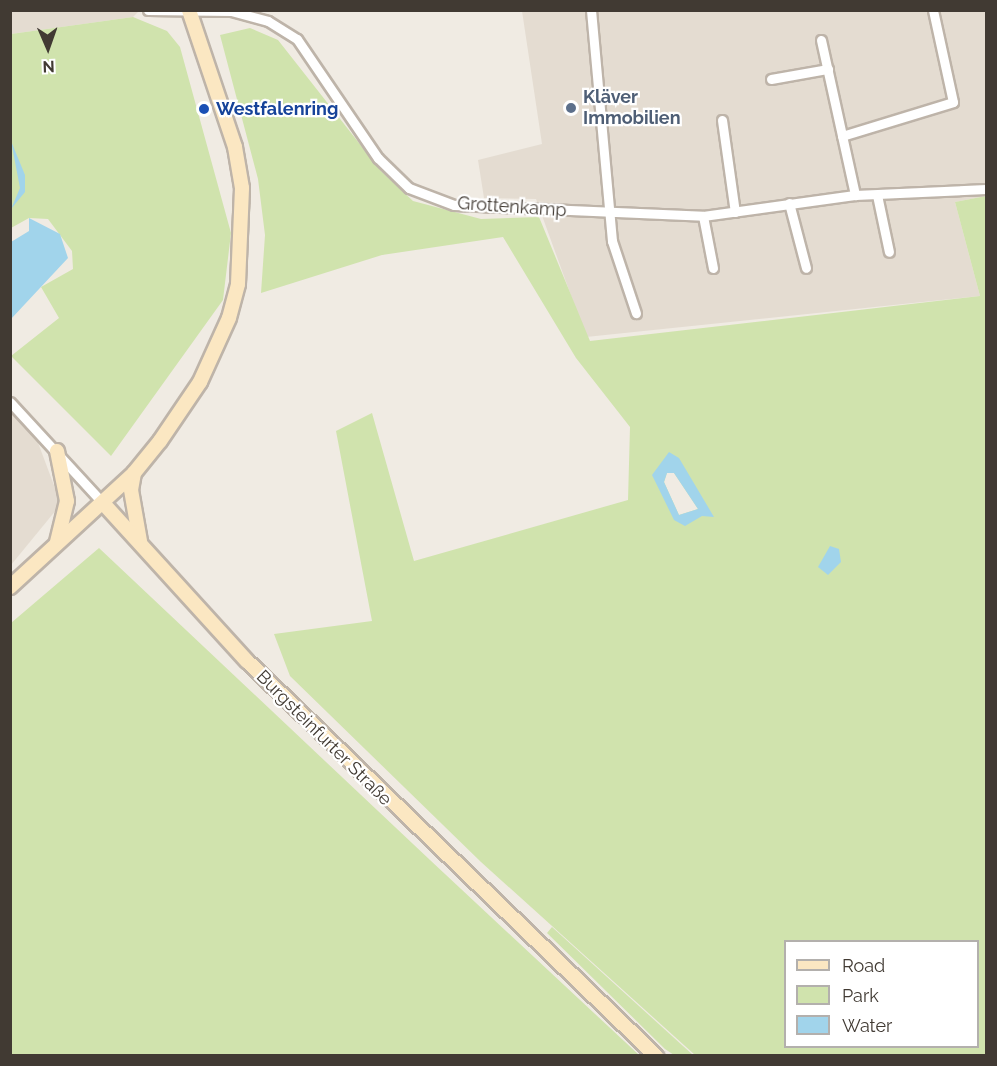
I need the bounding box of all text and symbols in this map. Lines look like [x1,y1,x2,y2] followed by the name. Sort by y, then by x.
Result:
[18,18,78,78] north arrow
[42,57,55,76] text: N
[583,87,681,130] place label: Kläver Immobilien
[216,98,338,120] place label: Westfalenring
[564,101,578,115] marker: Kläver Immobilien
[197,102,211,116] marker: Westfalenring
[457,192,567,222] street label: Grottenkamp
[252,666,396,810] street label: Burgsteinfurter Straße
[784,940,979,1048] legend
[842,955,885,976] text: Road
[842,985,879,1006] text: Park
[842,1015,892,1036] text: Water

